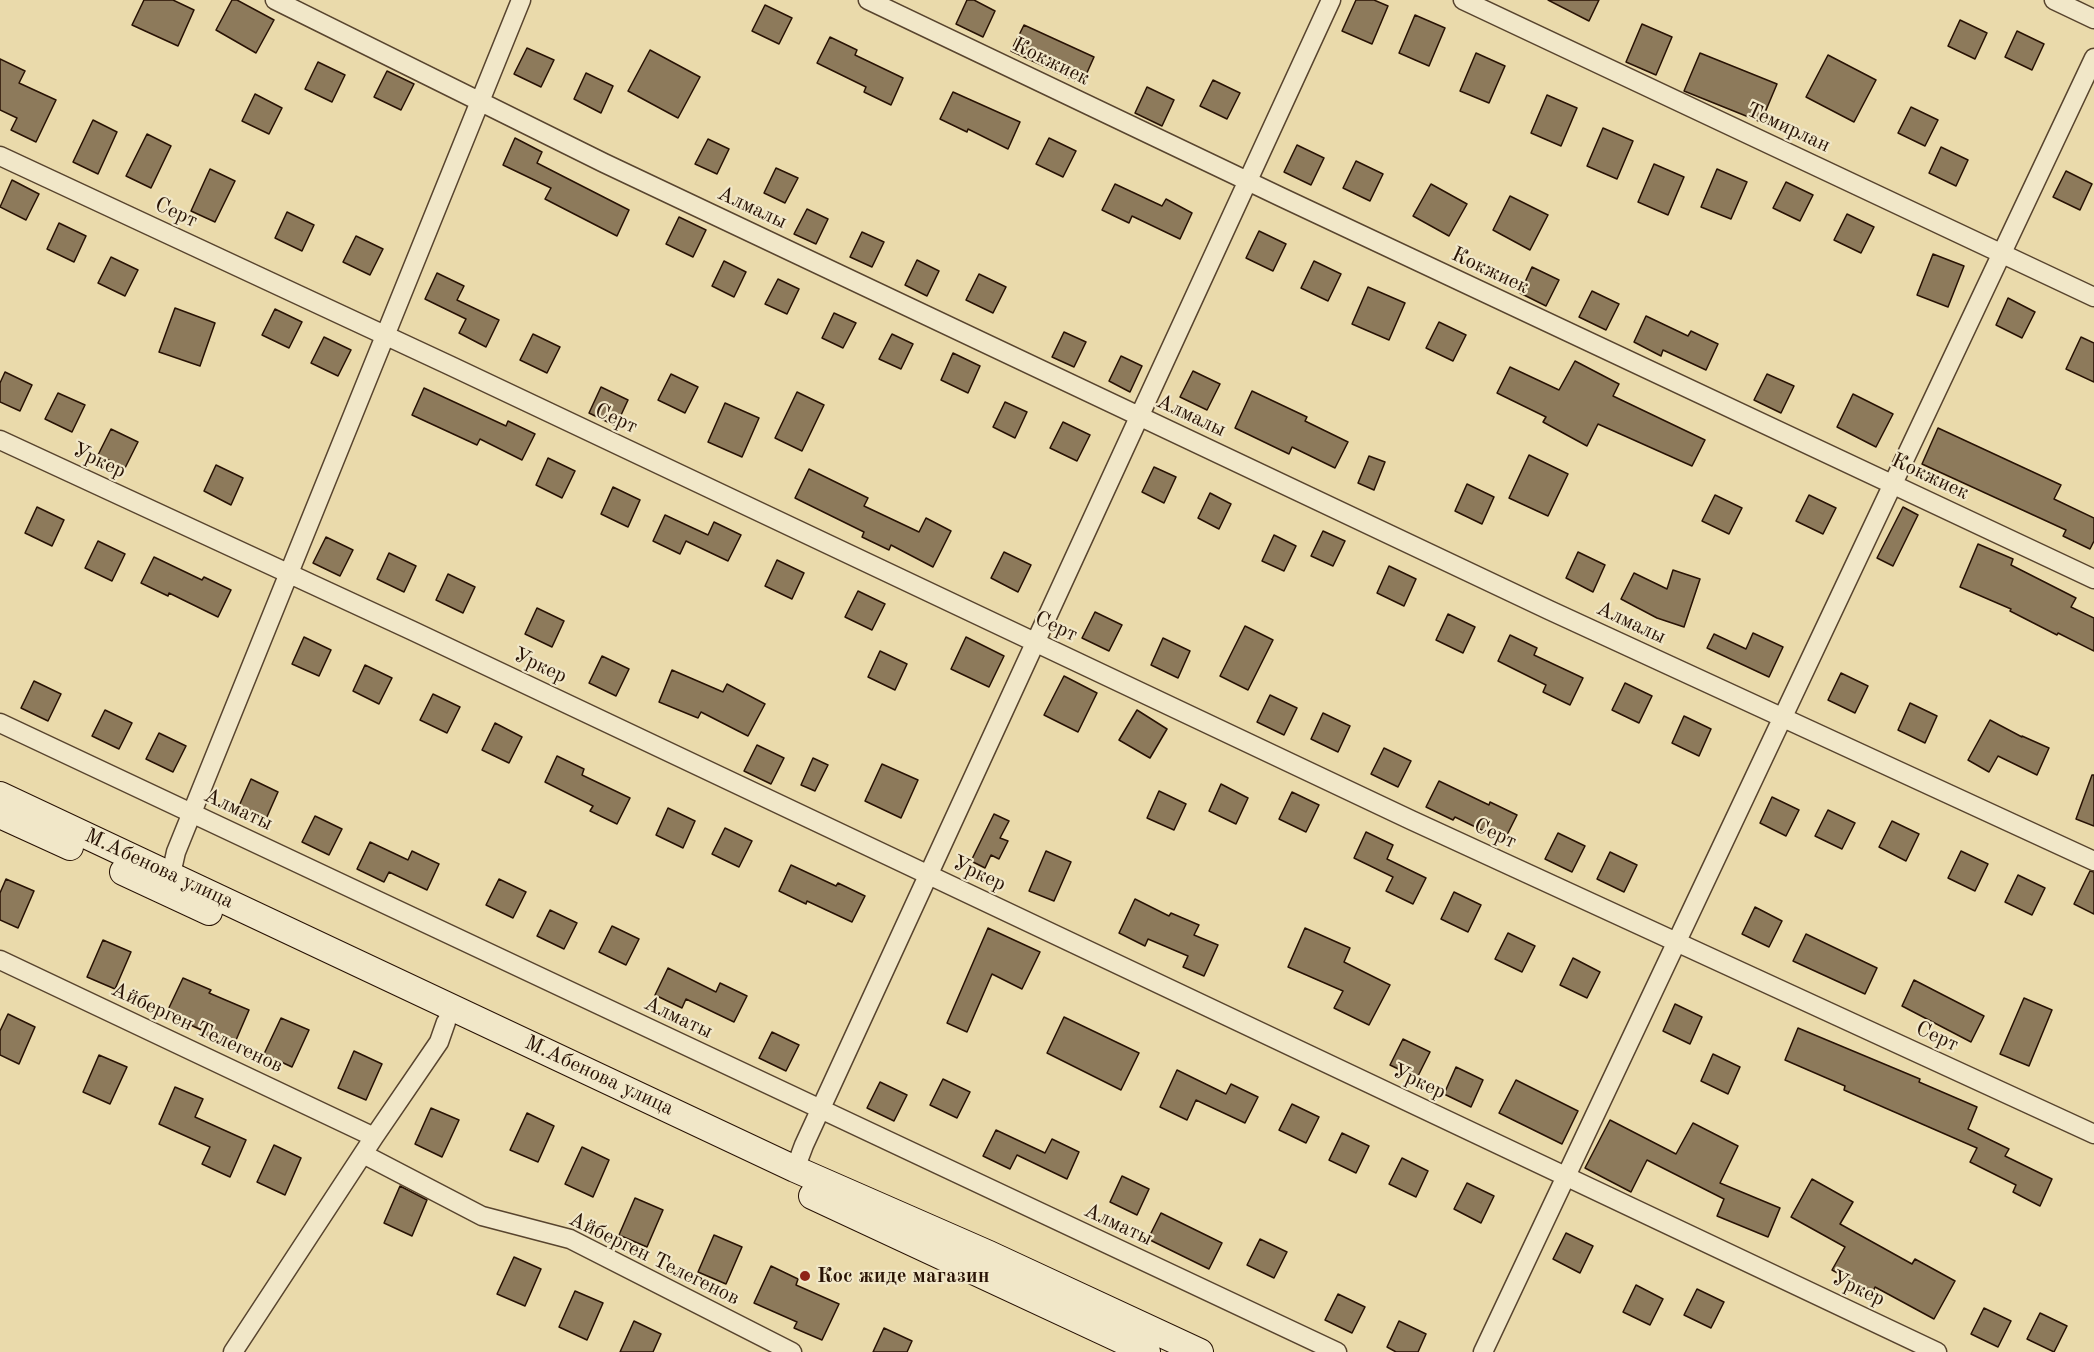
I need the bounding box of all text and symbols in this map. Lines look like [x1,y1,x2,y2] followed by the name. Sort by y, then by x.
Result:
[1008,33,1094,91] street label: Кокжиек
[1742,98,1834,158] street label: Темирлан
[713,181,791,235] street label: Алмалы
[151,192,201,234] street label: Серт
[1447,242,1533,300] street label: Кокжиек
[1152,389,1230,443] street label: Алмалы
[591,398,641,440] street label: Серт
[68,438,130,484] street label: Уркер
[1887,448,1973,506] street label: Кокжиек
[1592,596,1670,650] street label: Алмалы
[1031,606,1081,648] street label: Серт
[509,643,571,689] street label: Уркер
[200,783,276,837] street label: Алматы
[1470,813,1520,855] street label: Серт
[80,823,238,915] street label: М.Абенова улица
[948,851,1010,897] street label: Уркер
[107,977,287,1079] street label: Айберген Телегенов
[640,991,716,1045] street label: Алматы
[1912,1016,1962,1058] street label: Серт
[520,1030,678,1122] street label: М.Абенова улица
[1388,1059,1450,1105] street label: Уркер
[1080,1198,1156,1252] street label: Алматы
[565,1207,743,1311] street label: Айберген Телегенов
[817,1263,990,1289] place label: Кос жиде магазин
[1827,1266,1889,1312] street label: Уркер
[798,1269,812,1283] marker: Кос жиде магазин

